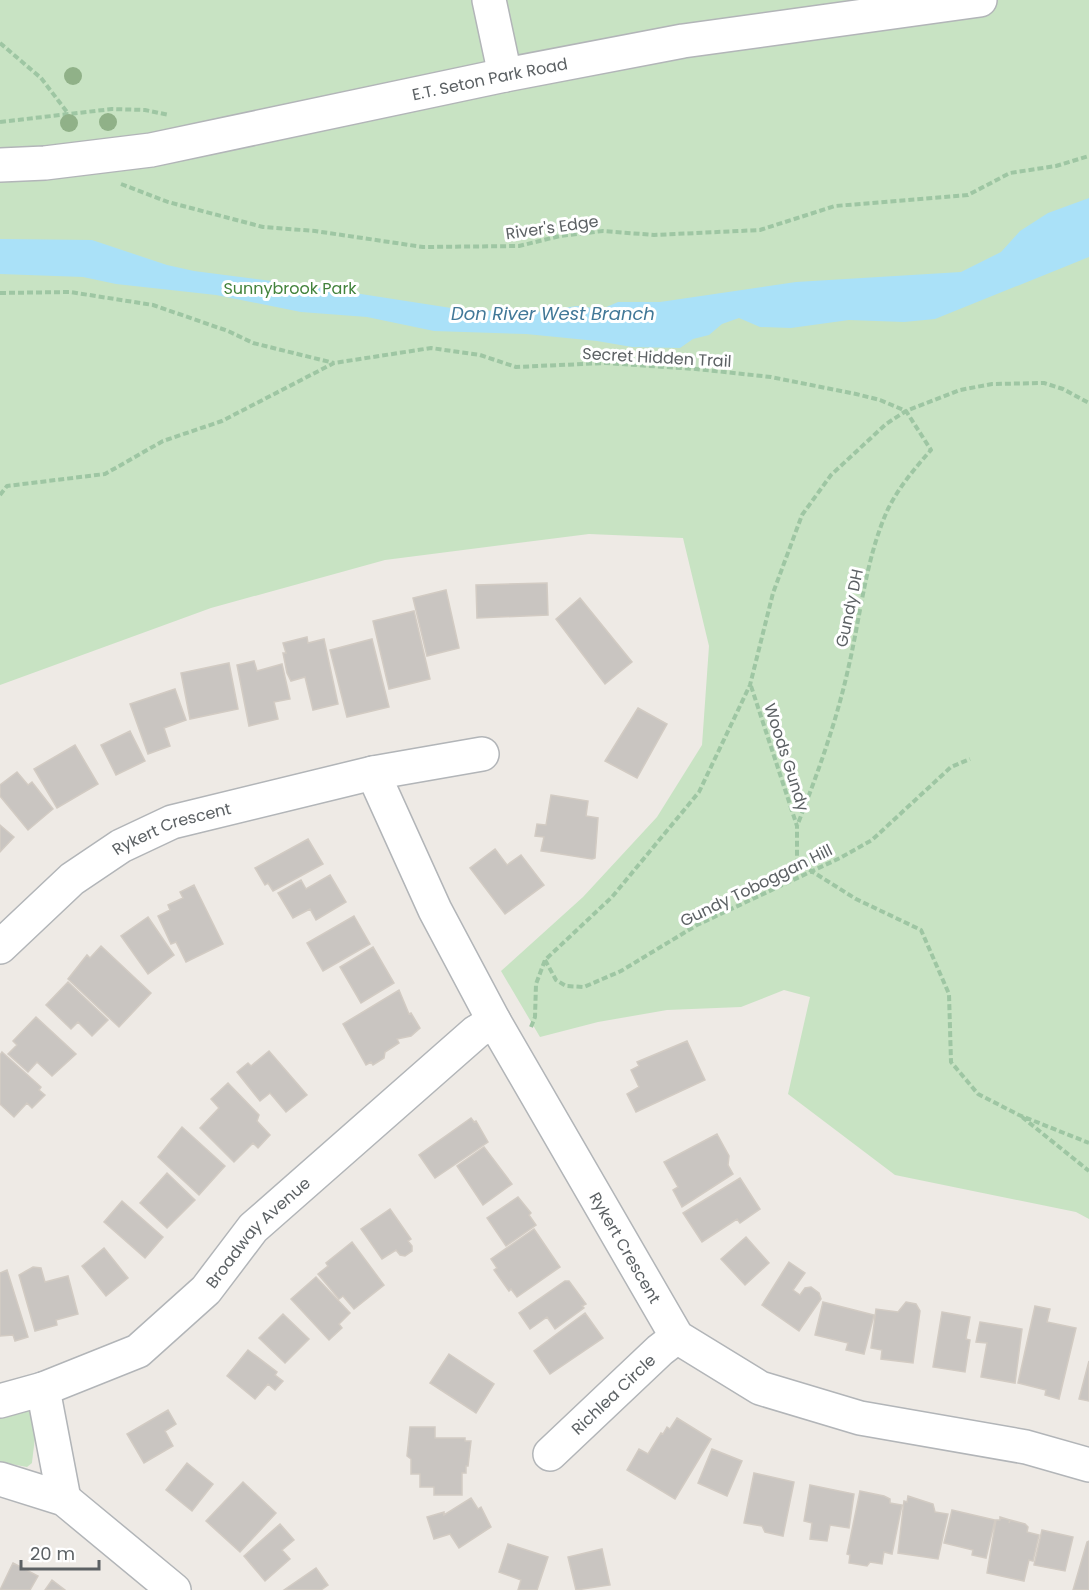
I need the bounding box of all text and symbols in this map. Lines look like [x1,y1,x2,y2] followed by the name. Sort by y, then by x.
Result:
[410,52,569,106] street label: E.T. Seton Park Road
[504,210,600,245] street label: River's Edge
[223,277,357,300] park label: Sunnybrook Park
[451,301,655,326] water label: Don River West Branch
[582,342,732,373] street label: Secret Hidden Trail
[830,567,869,649] street label: Gundy DH
[758,700,815,814] street label: Woods Gundy
[108,797,233,861] street label: Rykert Crescent
[676,839,836,932] street label: Gundy Toboggan Hill
[200,1172,315,1293] street label: Broadway Avenue
[583,1188,666,1308] street label: Rykert Crescent
[566,1349,661,1440] street label: Richlea Circle
[21,1533,99,1571] scale bar
[30,1541,75,1566] text: 20 m

